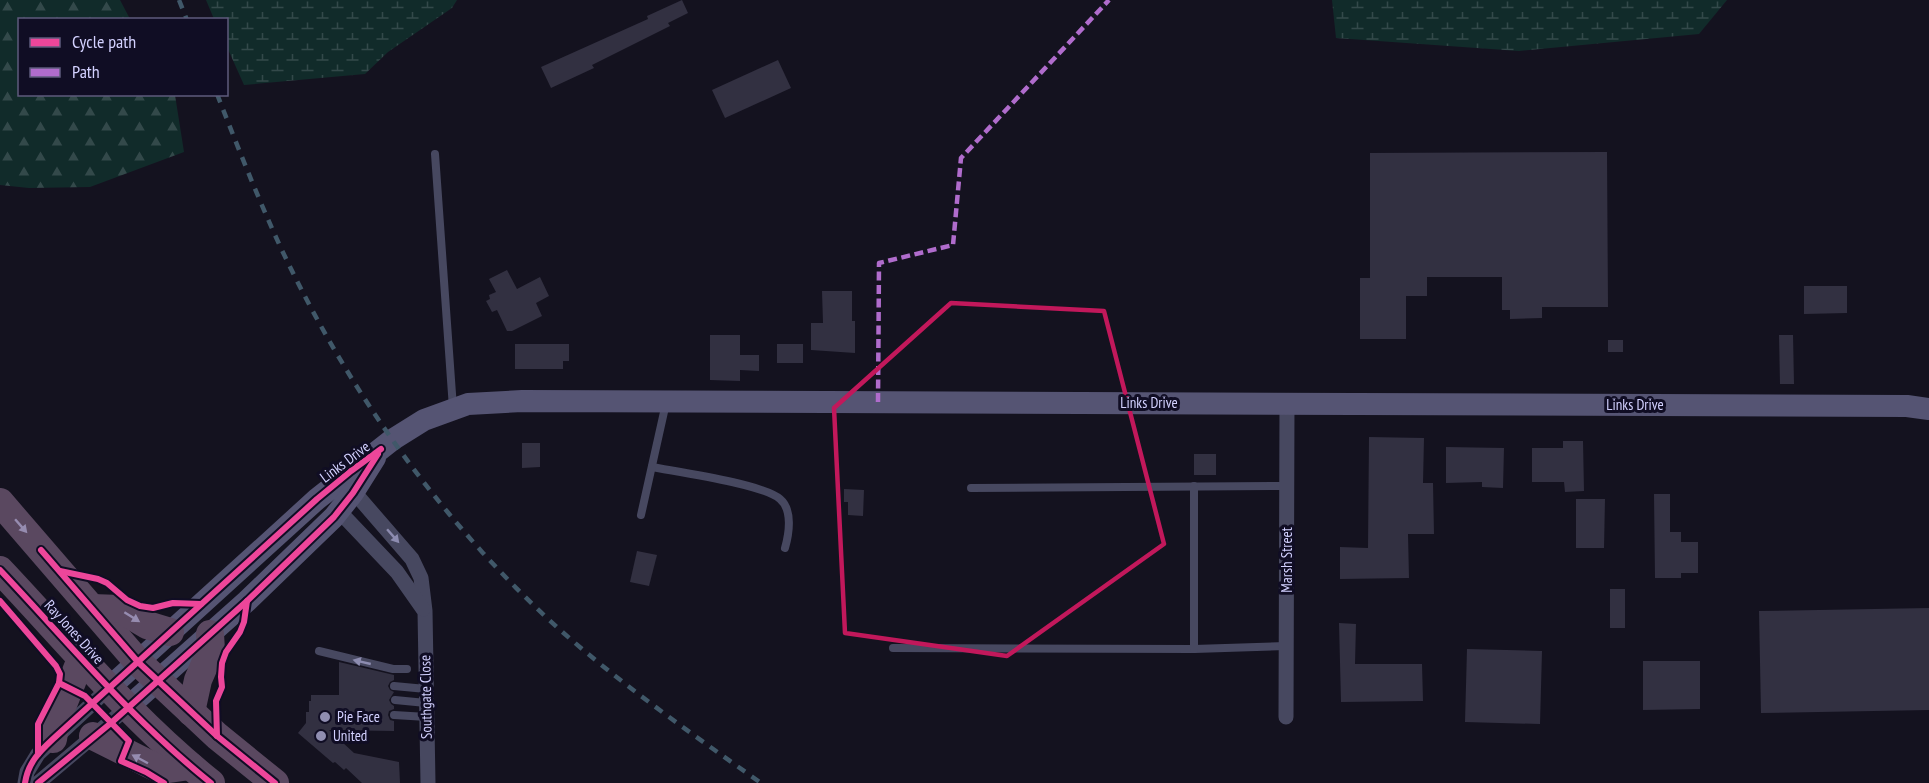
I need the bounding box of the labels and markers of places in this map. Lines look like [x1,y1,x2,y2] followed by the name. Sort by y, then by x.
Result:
[337,707,380,726] place label: Pie Face
[318,710,332,724] marker: Pie Face
[333,726,367,745] place label: United
[314,729,328,743] marker: United

